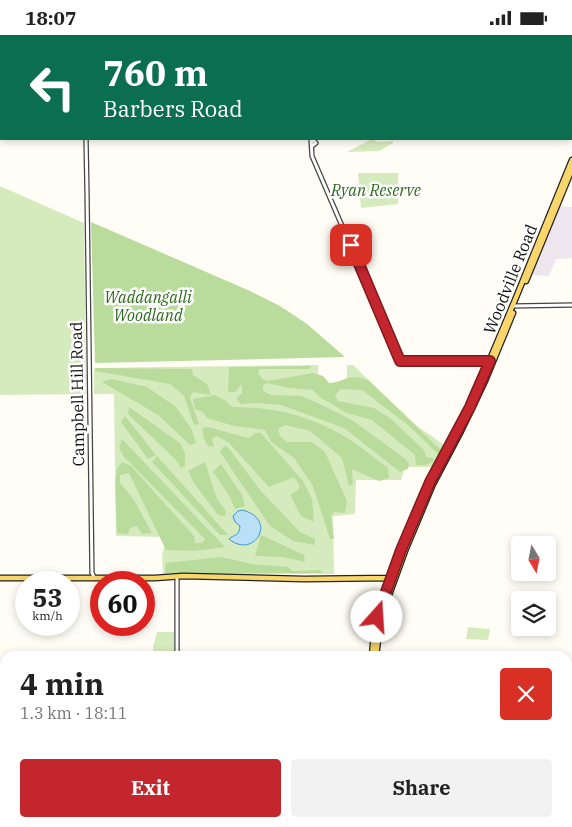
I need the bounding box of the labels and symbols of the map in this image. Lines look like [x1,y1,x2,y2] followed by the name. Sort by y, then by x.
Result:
[330,180,421,200] park label: Ryan Reserve
[479,221,541,337] street label: Woodville Road
[330,224,372,266] pin
[104,287,192,325] park label: Waddangalli Woodland
[66,321,88,467] street label: Campbell Hill Road
[511,536,556,581] north arrow
[90,571,155,636] speed limit sign: 60
[350,590,402,642] position arrow

